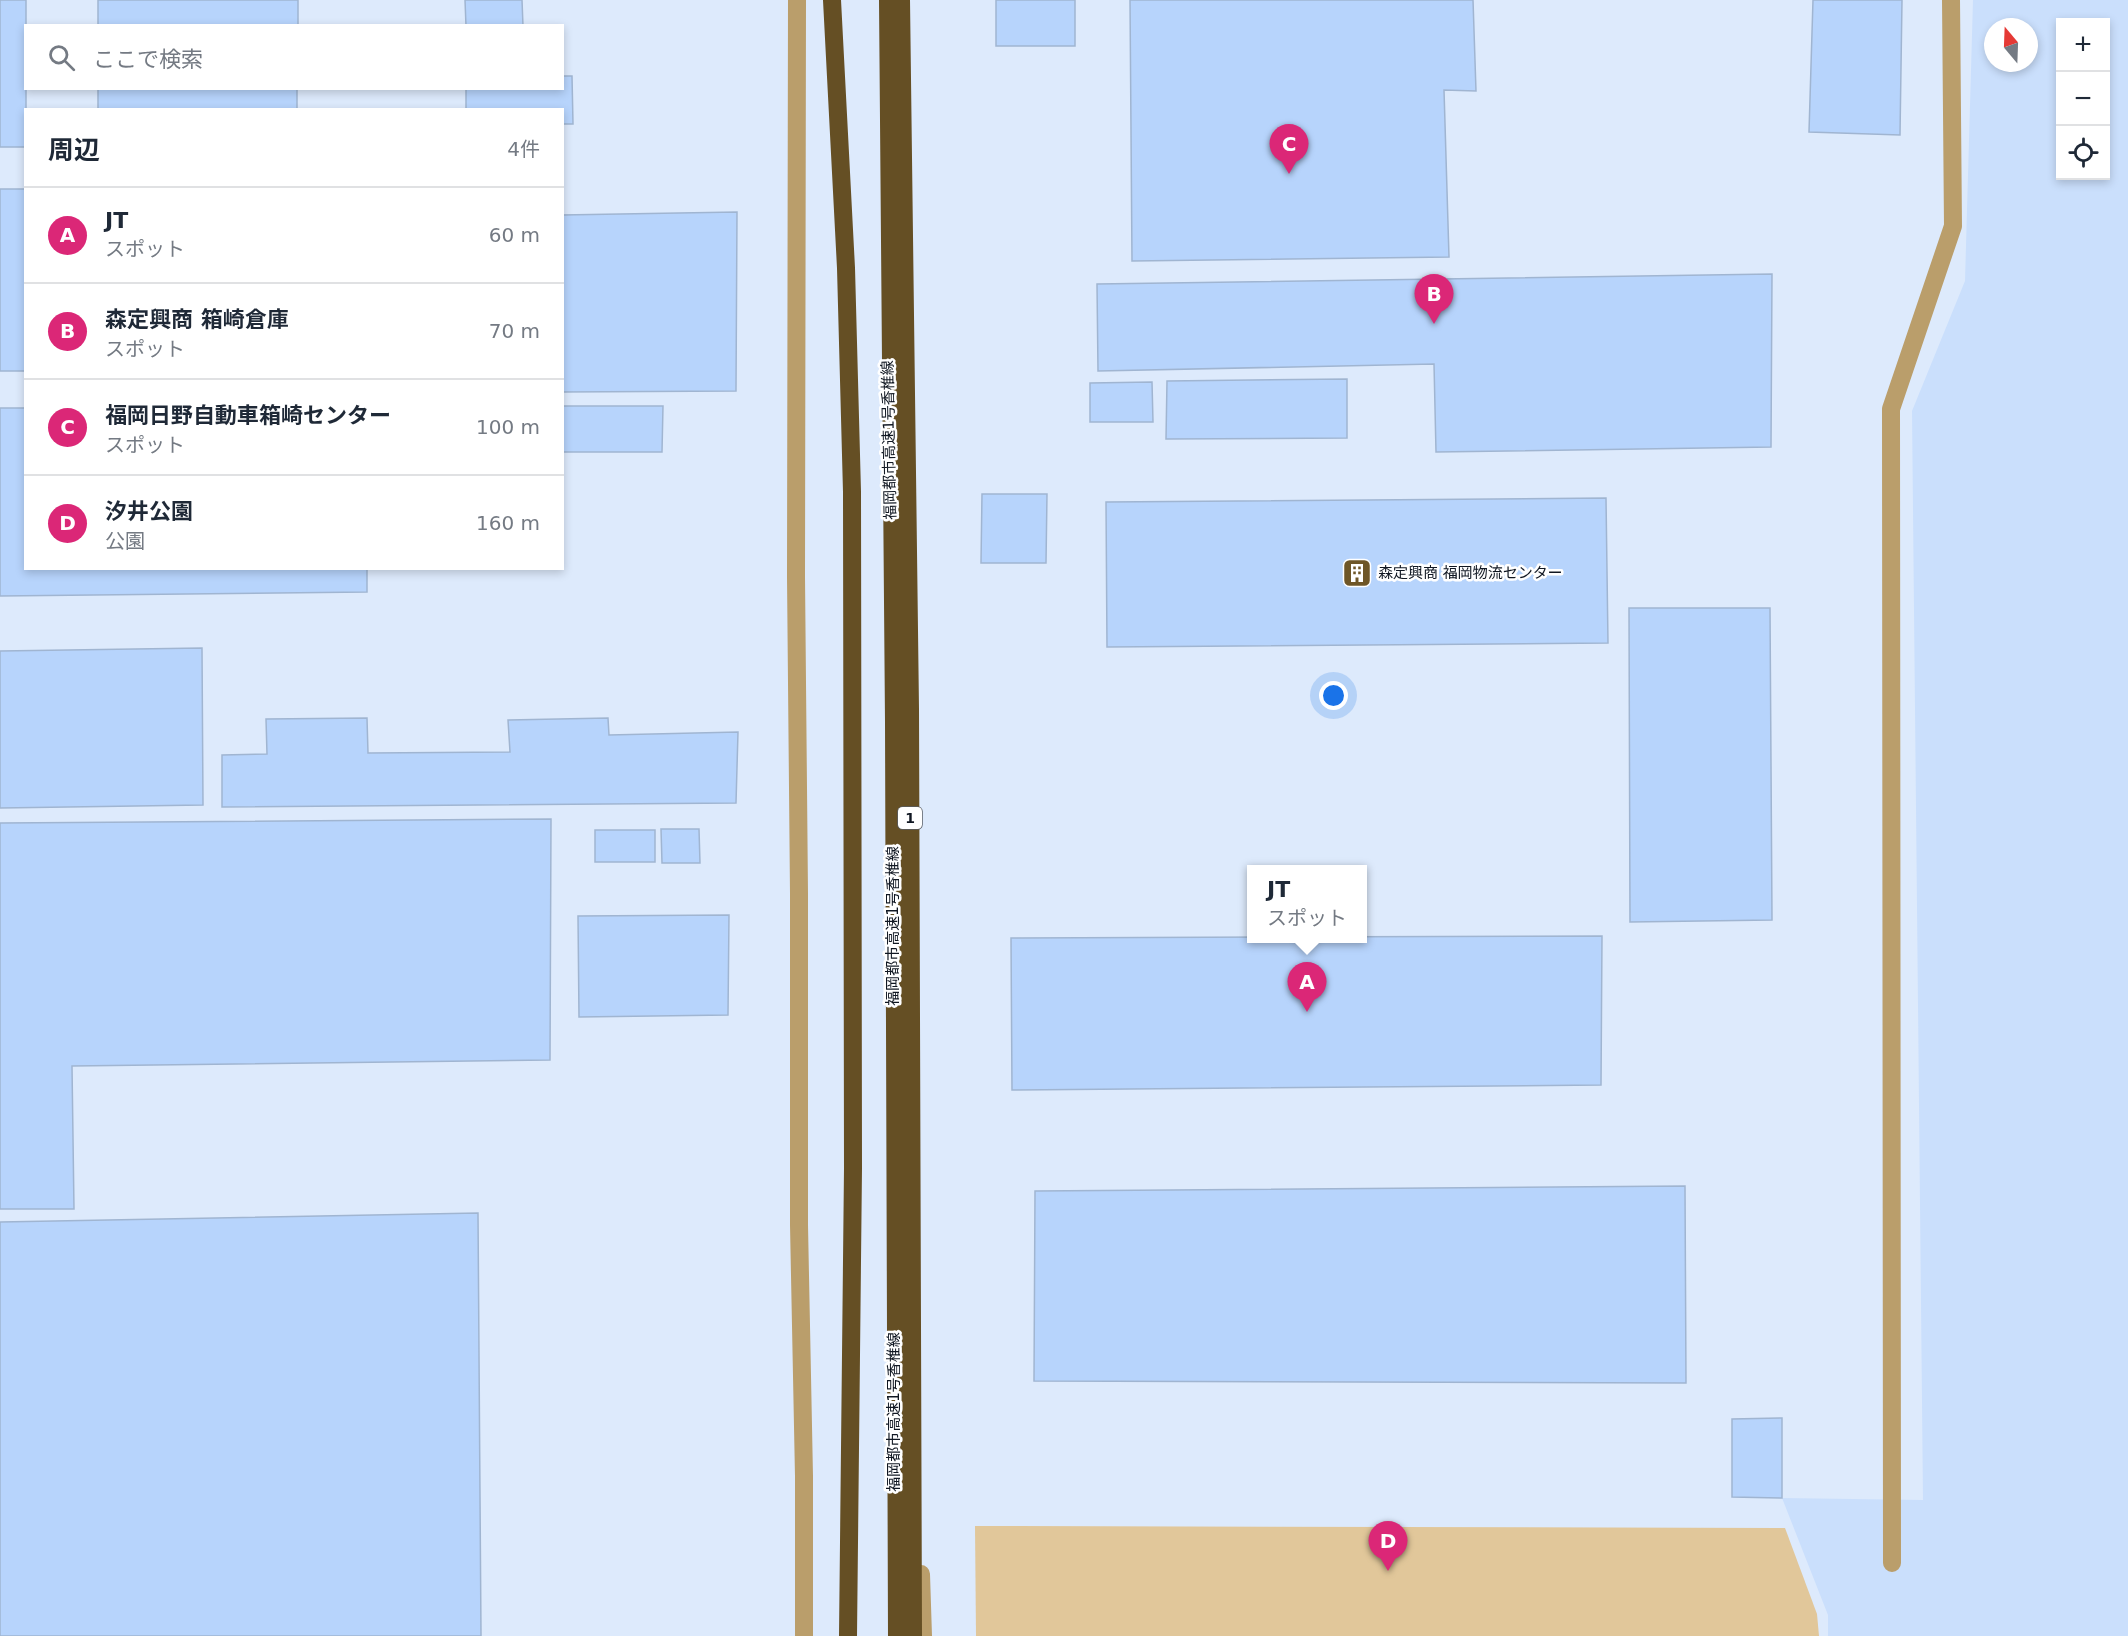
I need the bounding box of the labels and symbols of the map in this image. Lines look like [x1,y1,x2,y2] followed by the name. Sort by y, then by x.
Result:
[1984,18,2038,72] north arrow
[1270,124,1308,174] pin: C
[1414,274,1454,324] pin: B
[879,360,899,520] street label: 福岡都市高速1号香椎線
[1341,557,1373,589] building icon: 森定興商 福岡物流センター
[1378,564,1563,582] place label: 森定興商 福岡物流センター
[1319,681,1348,710] your location
[898,807,922,829] road number: 1
[884,846,902,1006] street label: 福岡都市高速1号香椎線
[1288,962,1326,1012] pin: A
[885,1332,903,1492] street label: 福岡都市高速1号香椎線
[1368,1522,1408,1571] pin: D

